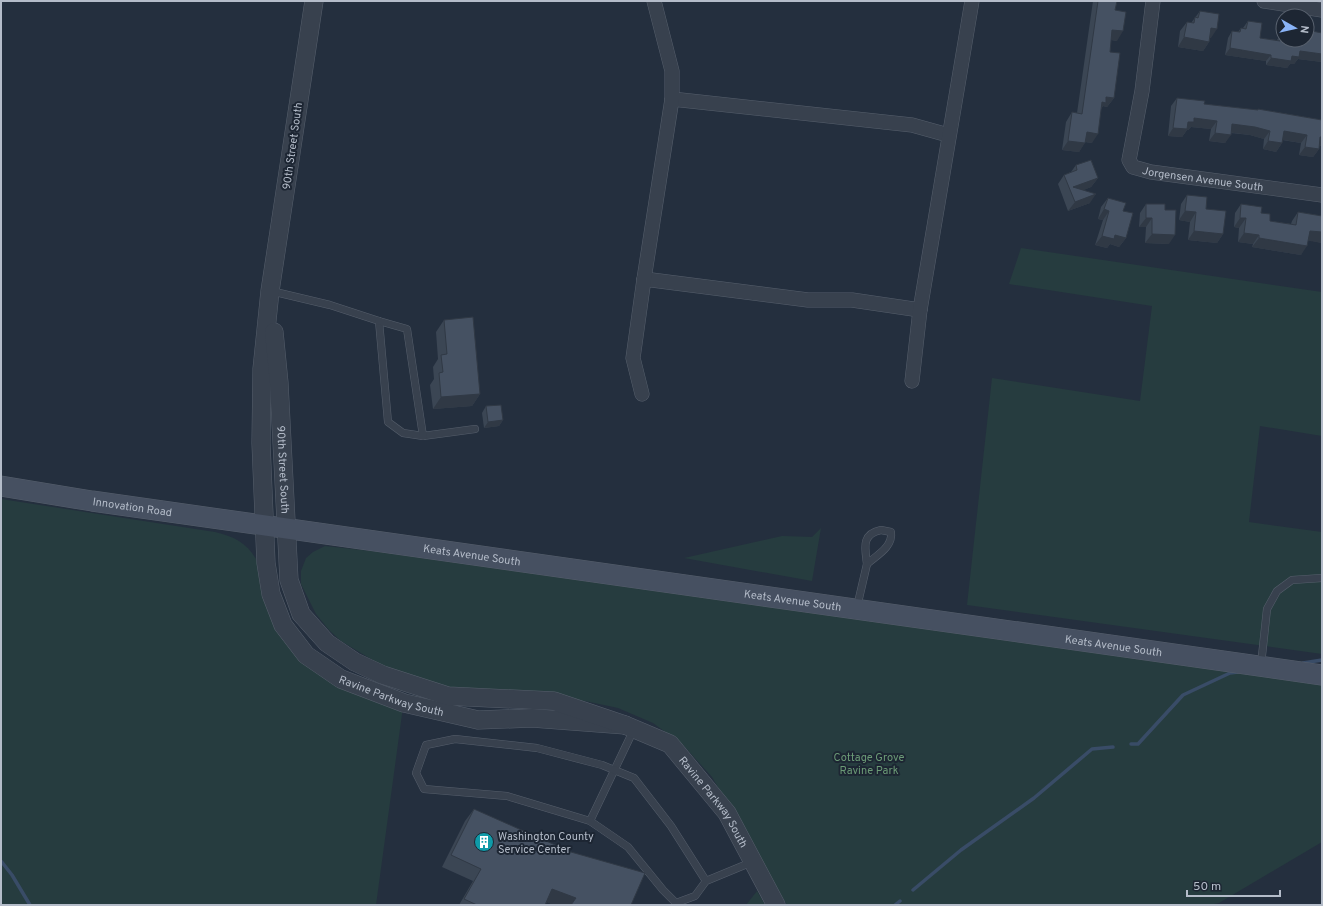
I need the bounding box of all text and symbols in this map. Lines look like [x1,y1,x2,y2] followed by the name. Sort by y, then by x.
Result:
[1275,8,1315,48] north arrow
[1296,24,1311,34] text: N
[280,102,306,191] street label: 90th Street South
[1140,164,1264,195] street label: Jorgensen Avenue South
[273,425,292,514] street label: 90th Street South
[92,495,173,520] street label: Innovation Road
[422,542,521,570] street label: Keats Avenue South
[743,587,842,615] street label: Keats Avenue South
[1064,633,1163,660] street label: Keats Avenue South
[337,673,445,720] street label: Ravine Parkway South
[834,751,905,778] park label: Cottage Grove Ravine Park
[675,754,750,850] street label: Ravine Parkway South
[498,830,594,857] place label: Washington County Service Center
[473,831,495,853] building icon: Washington County Service Center
[1187,872,1280,898] scale bar
[1193,879,1221,895] text: 50 m

